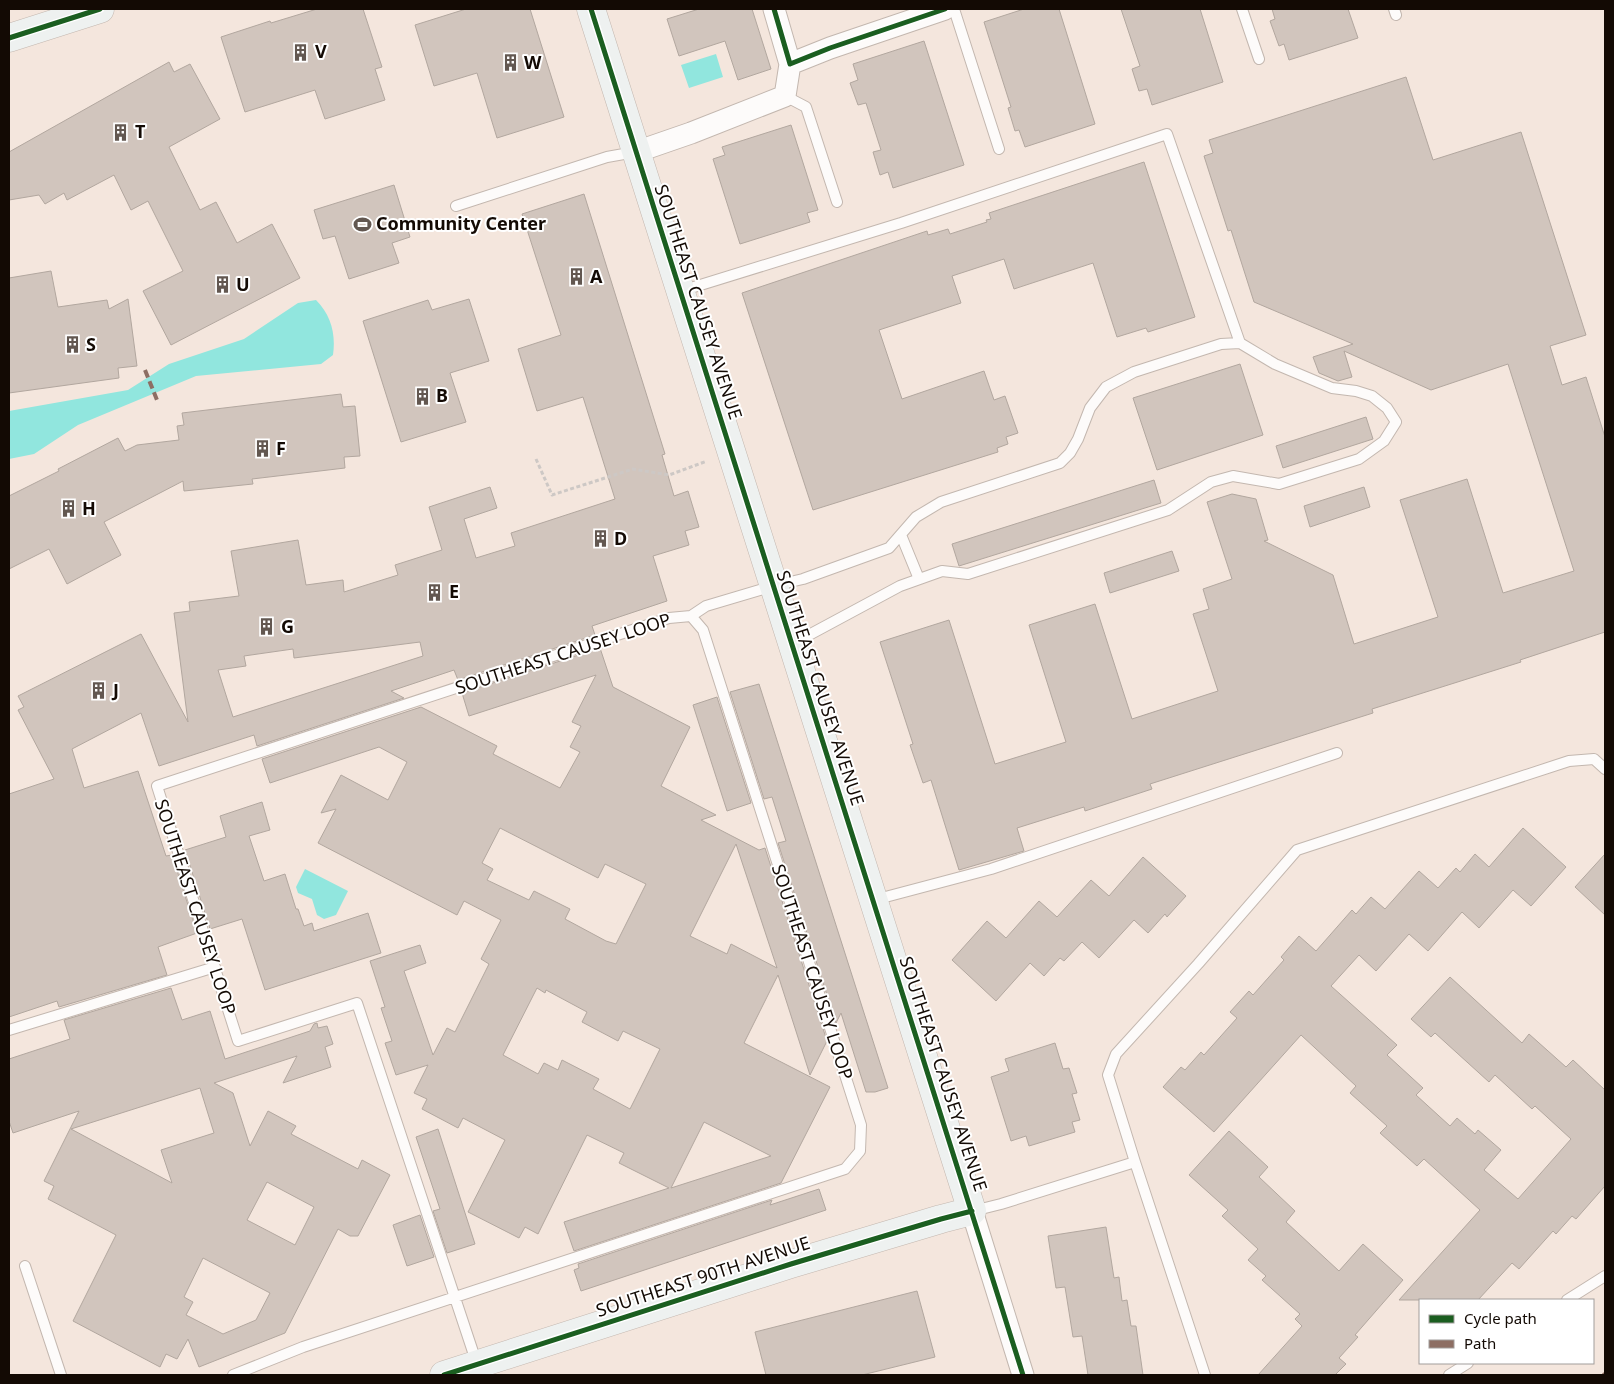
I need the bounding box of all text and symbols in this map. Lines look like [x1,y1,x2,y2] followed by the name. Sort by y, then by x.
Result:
[315,39,327,63] place label: V
[291,42,311,62] building icon: V
[524,50,542,74] place label: W
[500,53,520,73] building icon: W
[135,119,146,143] place label: T
[111,122,131,142] building icon: T
[650,181,748,422] street label: SOUTHEAST CAUSEY AVENUE
[376,211,546,235] place label: Community Center
[352,214,372,234] sports icon: Community Center
[590,264,603,288] place label: A
[566,267,586,287] building icon: A
[236,272,250,296] place label: U
[212,275,232,295] building icon: U
[86,332,96,356] place label: S
[62,335,82,355] building icon: S
[436,383,448,407] place label: B
[412,386,432,406] building icon: B
[276,436,286,460] place label: F
[252,439,272,459] building icon: F
[82,496,96,520] place label: H
[58,499,78,519] building icon: H
[614,526,627,550] place label: D
[590,529,610,549] building icon: D
[772,567,870,808] street label: SOUTHEAST CAUSEY AVENUE
[449,579,459,603] place label: E
[425,582,445,602] building icon: E
[452,607,674,699] street label: SOUTHEAST CAUSEY LOOP
[281,614,294,638] place label: G
[257,617,277,637] building icon: G
[111,678,119,702] place label: J
[89,681,109,701] building icon: J
[150,796,242,1018] street label: SOUTHEAST CAUSEY LOOP
[767,861,859,1083] street label: SOUTHEAST CAUSEY LOOP
[895,953,993,1194] street label: SOUTHEAST CAUSEY AVENUE
[593,1230,813,1322] street label: SOUTHEAST 90TH AVENUE
[1419,1299,1594,1364] legend
[1464,1308,1537,1328] text: Cycle path
[1464,1333,1496,1353] text: Path

